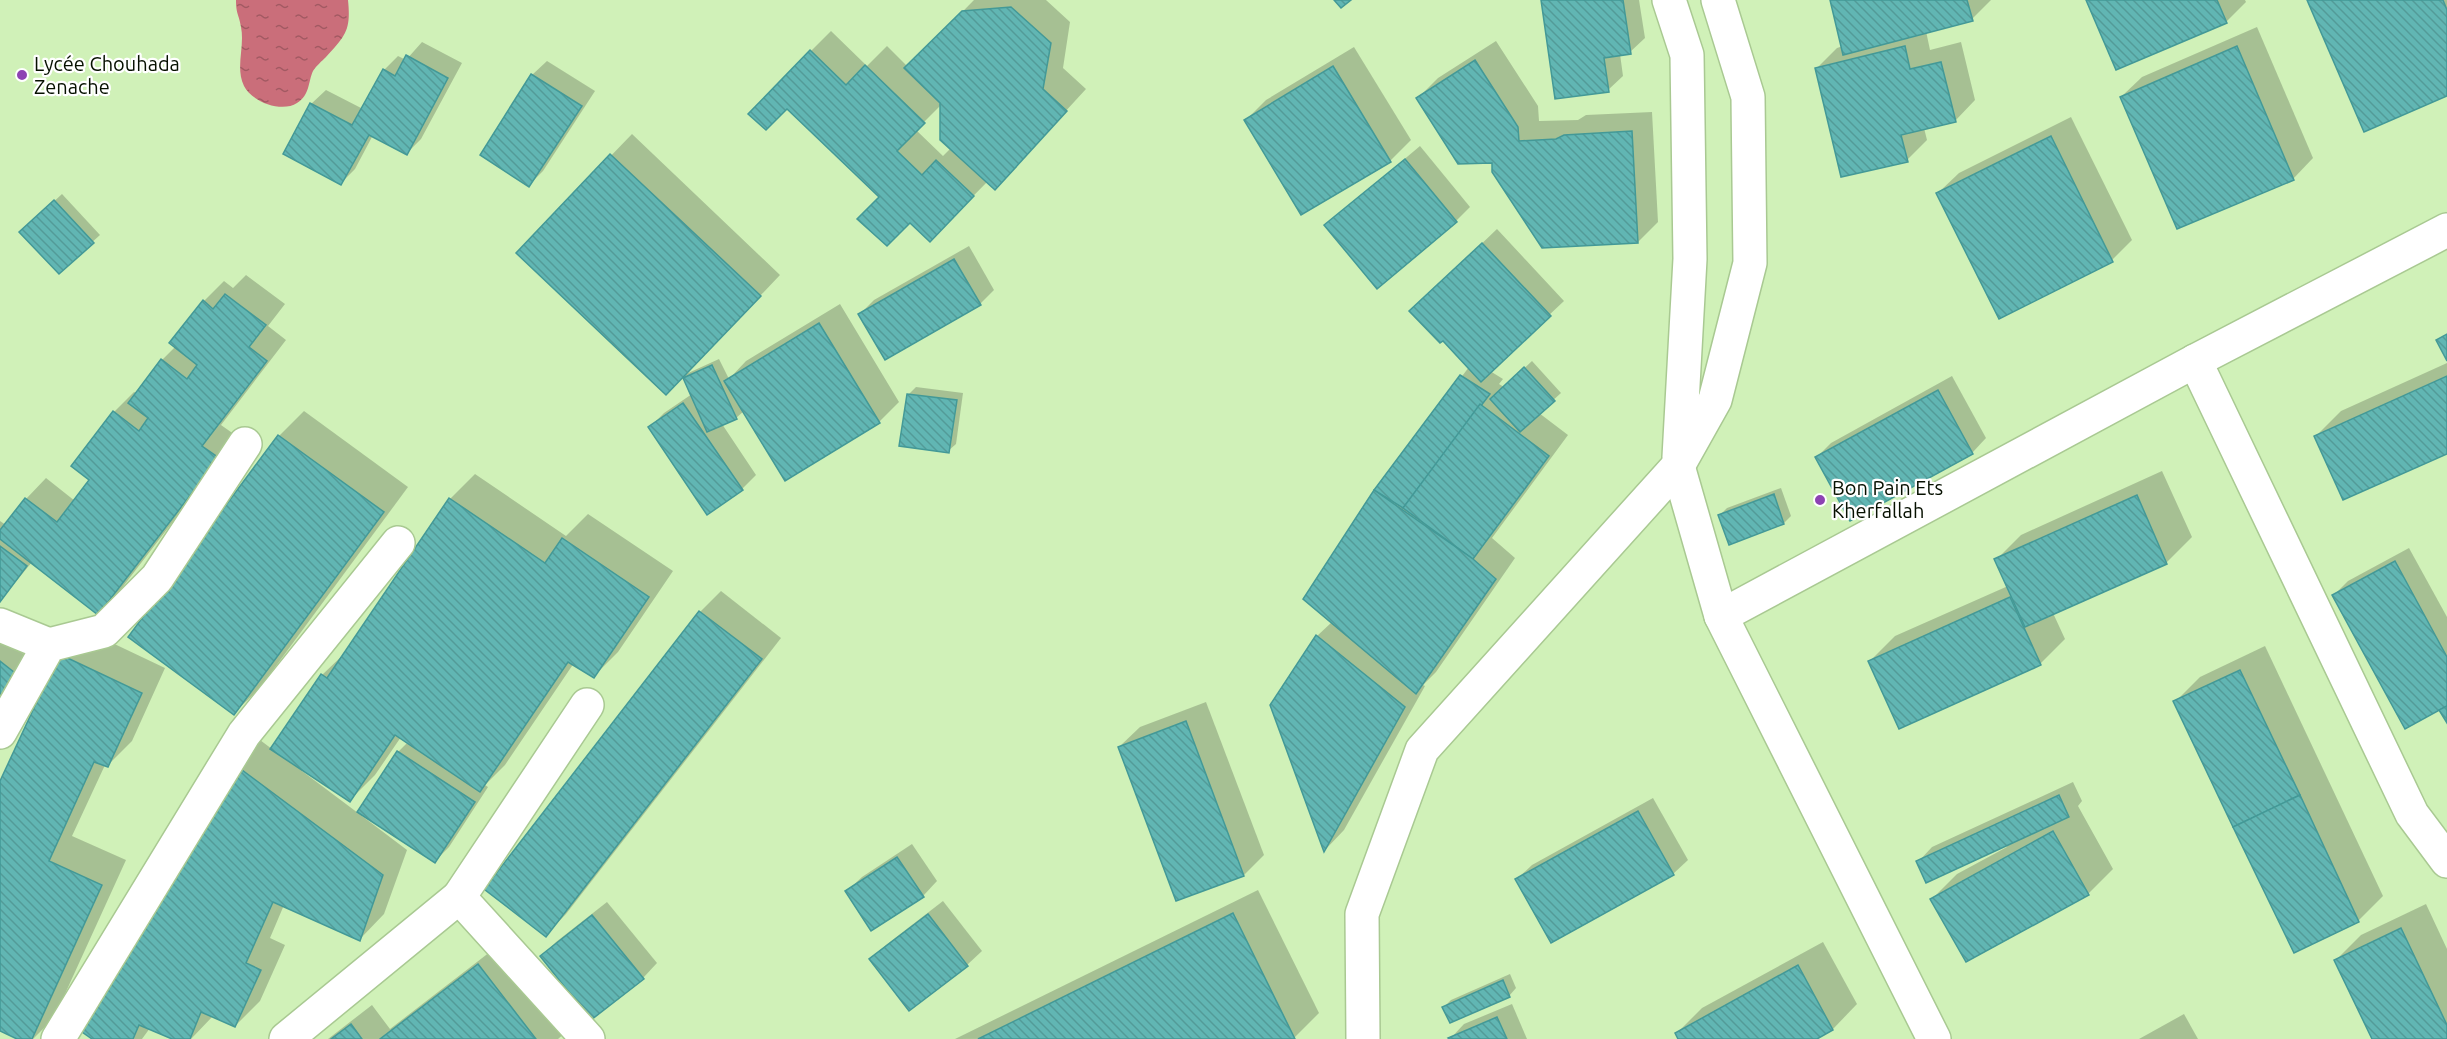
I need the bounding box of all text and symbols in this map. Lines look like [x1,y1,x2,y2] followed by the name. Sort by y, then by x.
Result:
[34,52,180,98] place label: Lycée Chouhada Zenache
[15,68,29,82] marker: Lycée Chouhada Zenache
[1832,476,1943,522] place label: Bon Pain Ets Kherfallah
[1813,493,1827,507] marker: Bon Pain Ets Kherfallah

